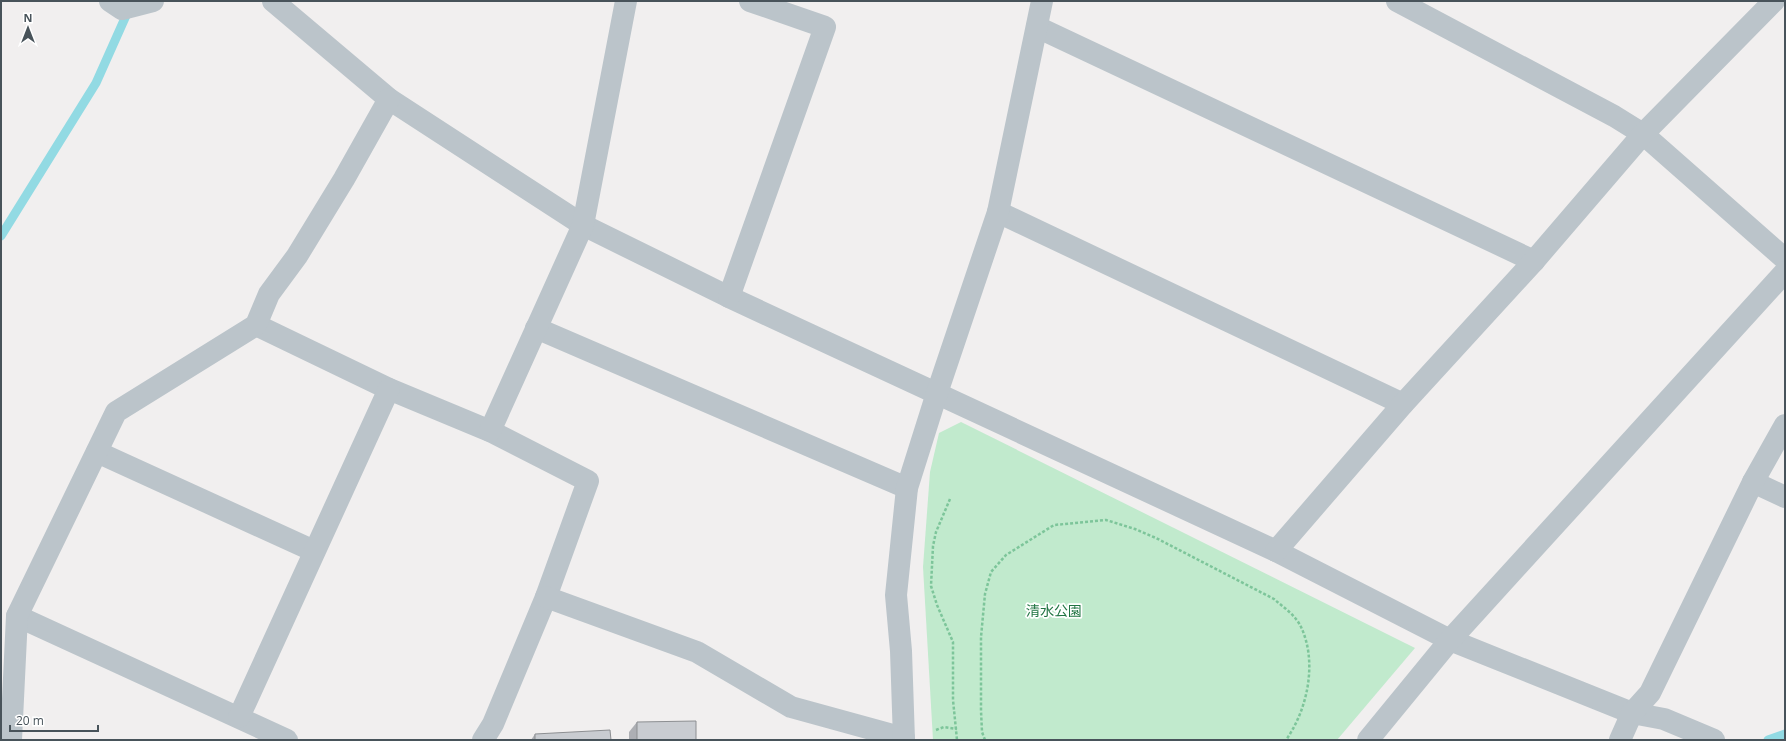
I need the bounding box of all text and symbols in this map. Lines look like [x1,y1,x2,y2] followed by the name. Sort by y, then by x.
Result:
[8,8,48,48] north arrow
[24,10,32,25] text: N
[1026,601,1082,620] park label: 清水公園
[10,707,98,733] scale bar
[16,712,44,729] text: 20 m

